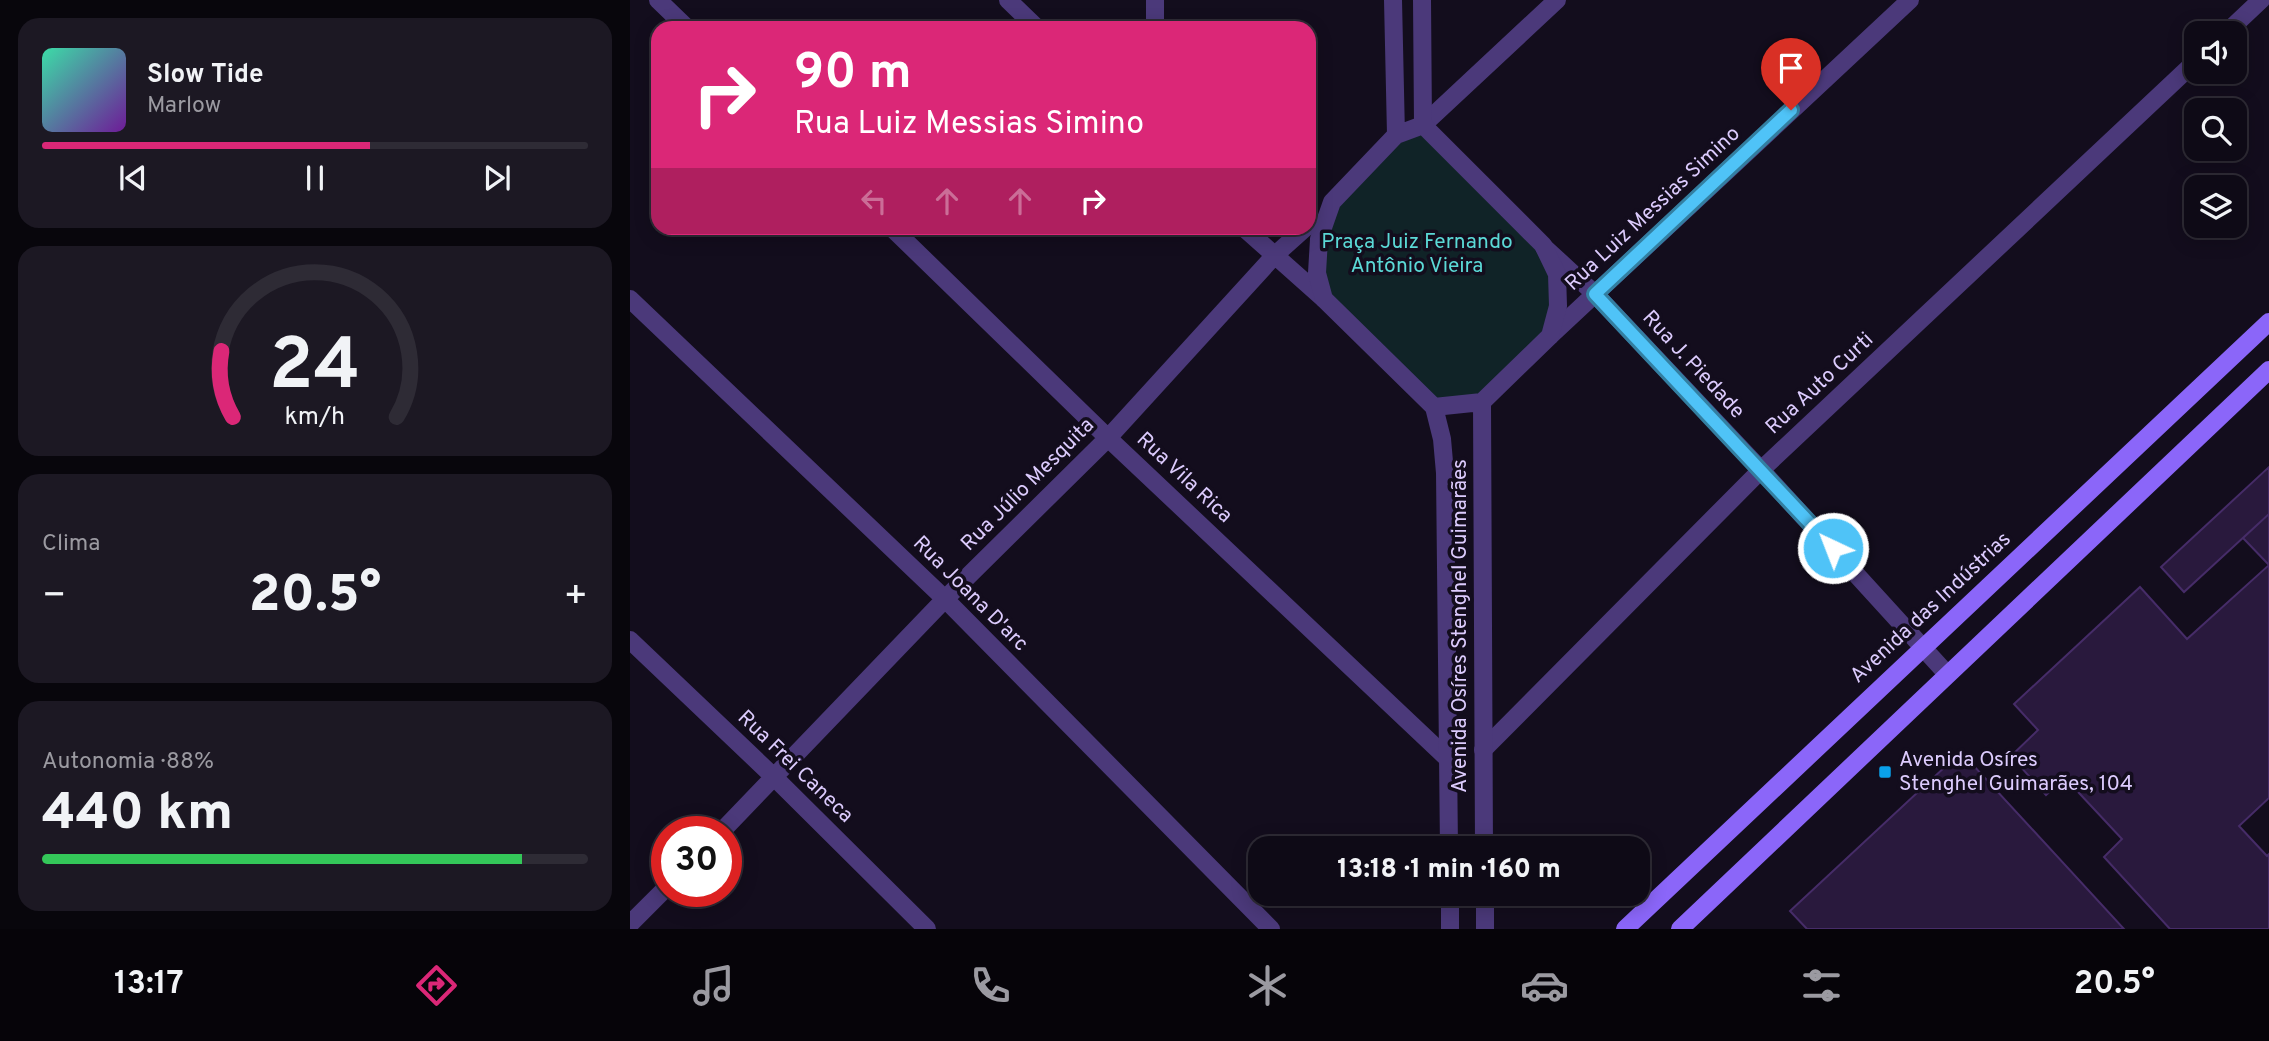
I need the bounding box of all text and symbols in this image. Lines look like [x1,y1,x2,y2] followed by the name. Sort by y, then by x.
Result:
[2184,21,2247,238] map controls
[2184,21,2247,84] button: sound
[1761,38,1821,110] pin
[794,44,912,106] text: 90 m
[679,49,770,140] icon: right
[1772,49,1810,87] icon: arrive
[147,59,264,92] text: Slow Tide
[147,92,221,121] text: Marlow
[2184,98,2247,161] button: search
[794,105,1144,145] text: Rua Luiz Messias Simino
[1560,121,1746,297] street label: Rua Luiz Messias Simino
[114,159,152,197] icon: previous
[296,159,334,197] icon: pause
[478,159,516,197] icon: next
[2184,175,2247,238] button: layers
[855,182,893,220] icon: left
[928,182,966,220] icon: ahead
[1001,182,1039,220] icon: ahead
[1074,182,1112,220] icon: right
[1321,229,1513,280] park label: Praça Juiz Fernando Antônio Vieira
[1636,305,1750,425] street label: Rua J. Piedade
[269,323,361,415] text: 24
[1760,327,1880,441] street label: Rua Auto Curti
[285,401,345,433] text: km/h
[956,413,1100,557] street label: Rua Júlio Mesquita
[1130,427,1238,529] street label: Rua Vila Rica
[1447,459,1474,793] street label: Avenida Osíres Stenghel Guimarães
[1796,511,1870,585] position arrow
[1845,526,2017,690] street label: Avenida das Indústrias
[42,530,100,559] text: Clima
[907,531,1033,657] street label: Rua Joana D'arc
[249,564,381,630] text: 20.5°
[42,573,67,622] text: −
[563,573,588,622] text: +
[731,705,859,829] street label: Rua Frei Caneca
[1899,747,2133,798] place label: Avenida Osíres Stenghel Guimarães, 104
[42,748,214,777] text: Autonomia · 88%
[1877,764,1893,780] marker: Avenida Osíres Stenghel Guimarães, 104
[42,782,233,848] text: 440 km
[651,816,742,907] speed limit sign: 30
[1337,854,1561,887] text: 13:18 · 1 min · 160 m
[412,961,461,1010] icon: directions
[689,961,738,1010] icon: music
[966,961,1015,1010] icon: phone
[1243,961,1292,1010] icon: climate
[1520,961,1569,1010] icon: car
[1797,961,1846,1010] icon: filters
[114,965,184,1005] text: 13:17
[2074,965,2155,1005] text: 20.5°

